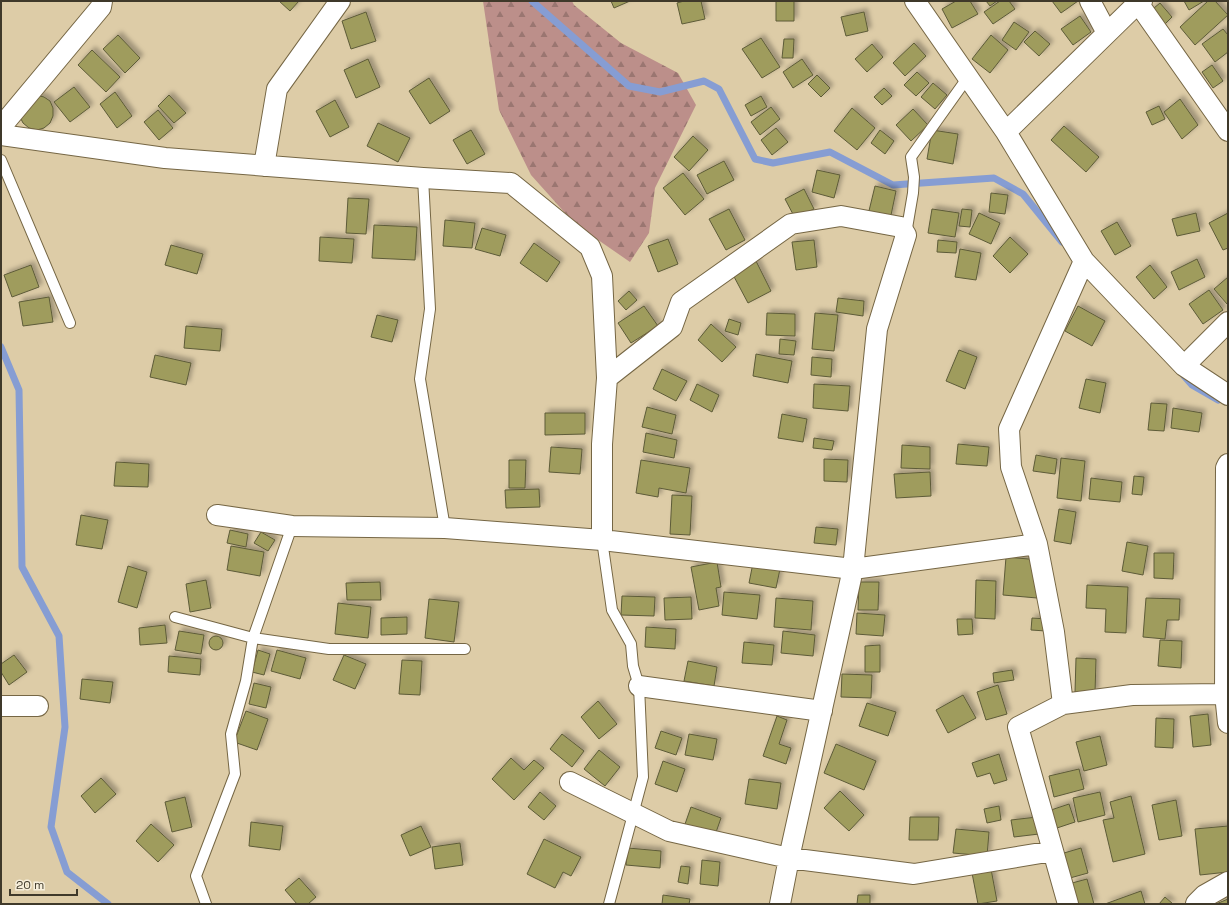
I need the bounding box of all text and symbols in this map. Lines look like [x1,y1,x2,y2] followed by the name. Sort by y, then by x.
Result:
[10,871,77,897] scale bar
[16,877,44,893] text: 20 m

